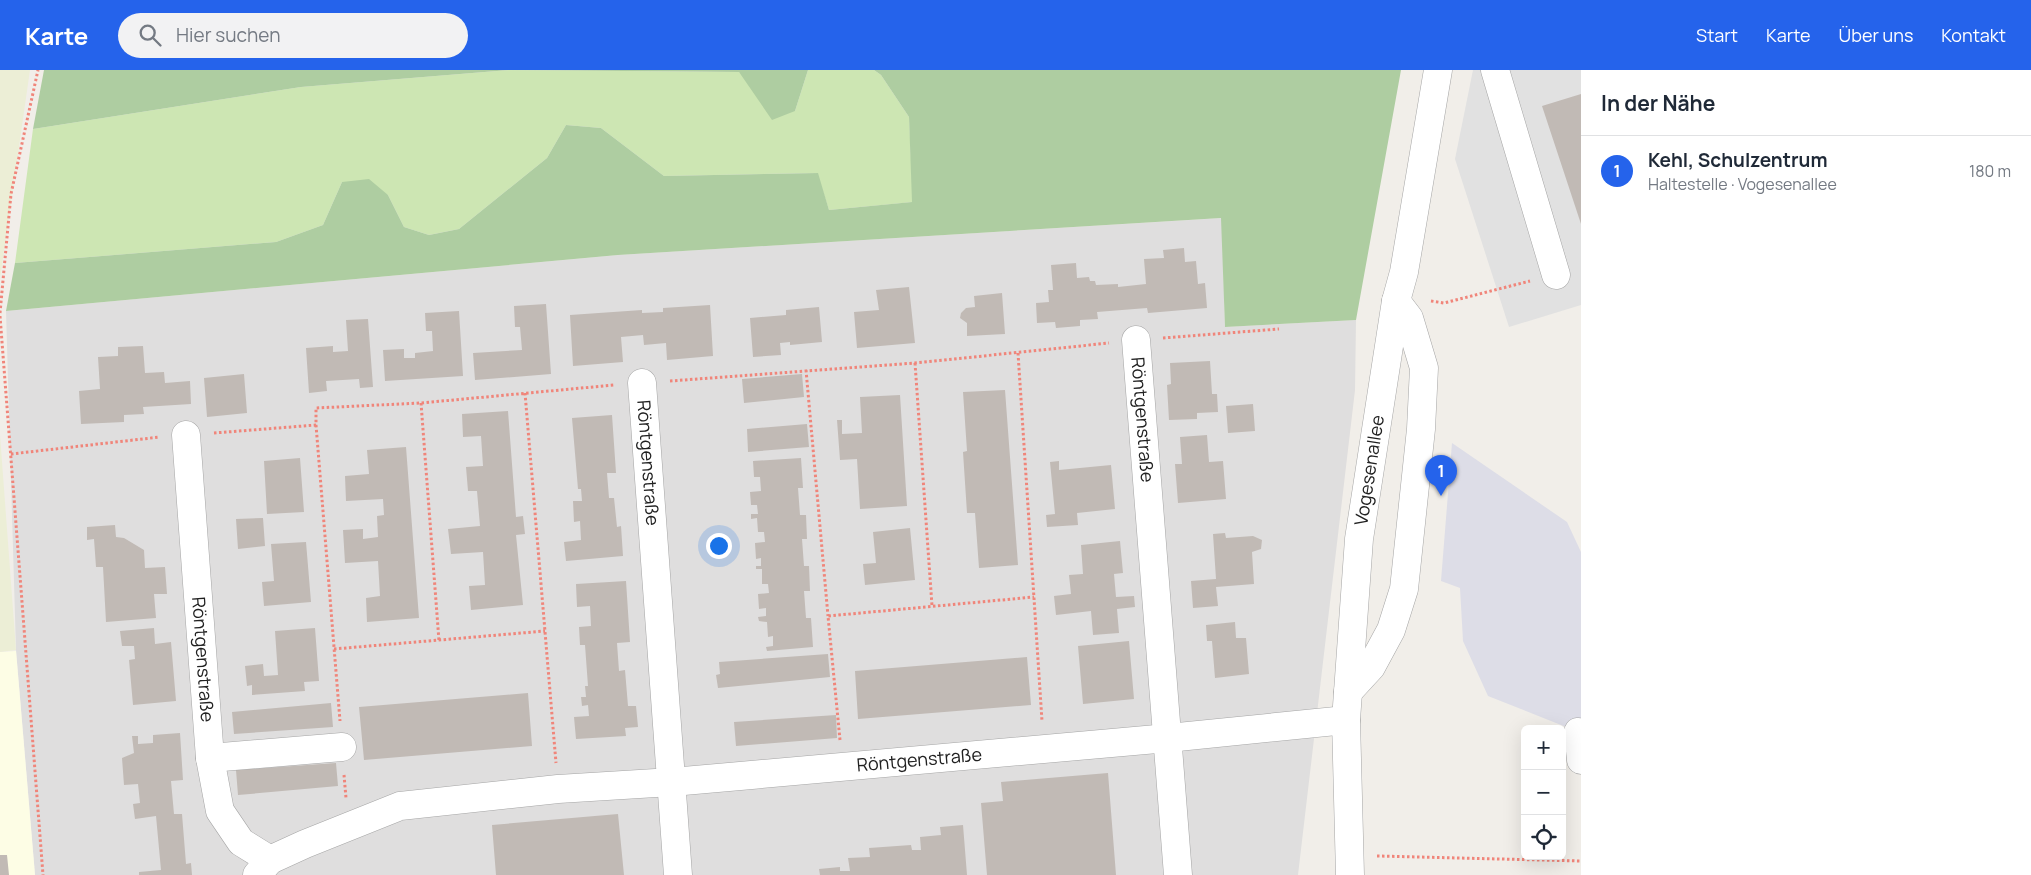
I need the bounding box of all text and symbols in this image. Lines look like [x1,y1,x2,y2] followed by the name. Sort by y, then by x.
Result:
[118,13,468,58] search box
[25,19,88,52] text: Karte
[136,21,164,49] icon: search
[176,22,280,48] text: Hier suchen
[1696,23,1738,47] text: Start
[1766,23,1811,47] text: Karte
[1839,23,1913,47] text: Über uns
[1941,23,2006,47] text: Kontakt
[1601,89,1715,117] text: In der Nähe
[1648,147,1827,173] text: Kehl, Schulzentrum
[1613,160,1621,182] text: 1
[1969,160,2011,182] text: 180 m
[1648,173,1837,195] text: Haltestelle · Vogesenallee
[1126,356,1160,483] street label: Röntgenstraße
[632,399,665,526] street label: Röntgenstraße
[1348,413,1389,527] street label: Vogesenallee
[1425,455,1457,496] pin: 1
[706,533,732,559] your location
[187,596,220,723] street label: Röntgenstraße
[1521,725,1566,860] map controls
[1521,725,1566,770] button: +
[856,742,983,777] street label: Röntgenstraße
[1521,770,1566,815] button: −
[1521,815,1566,860] button: locate

